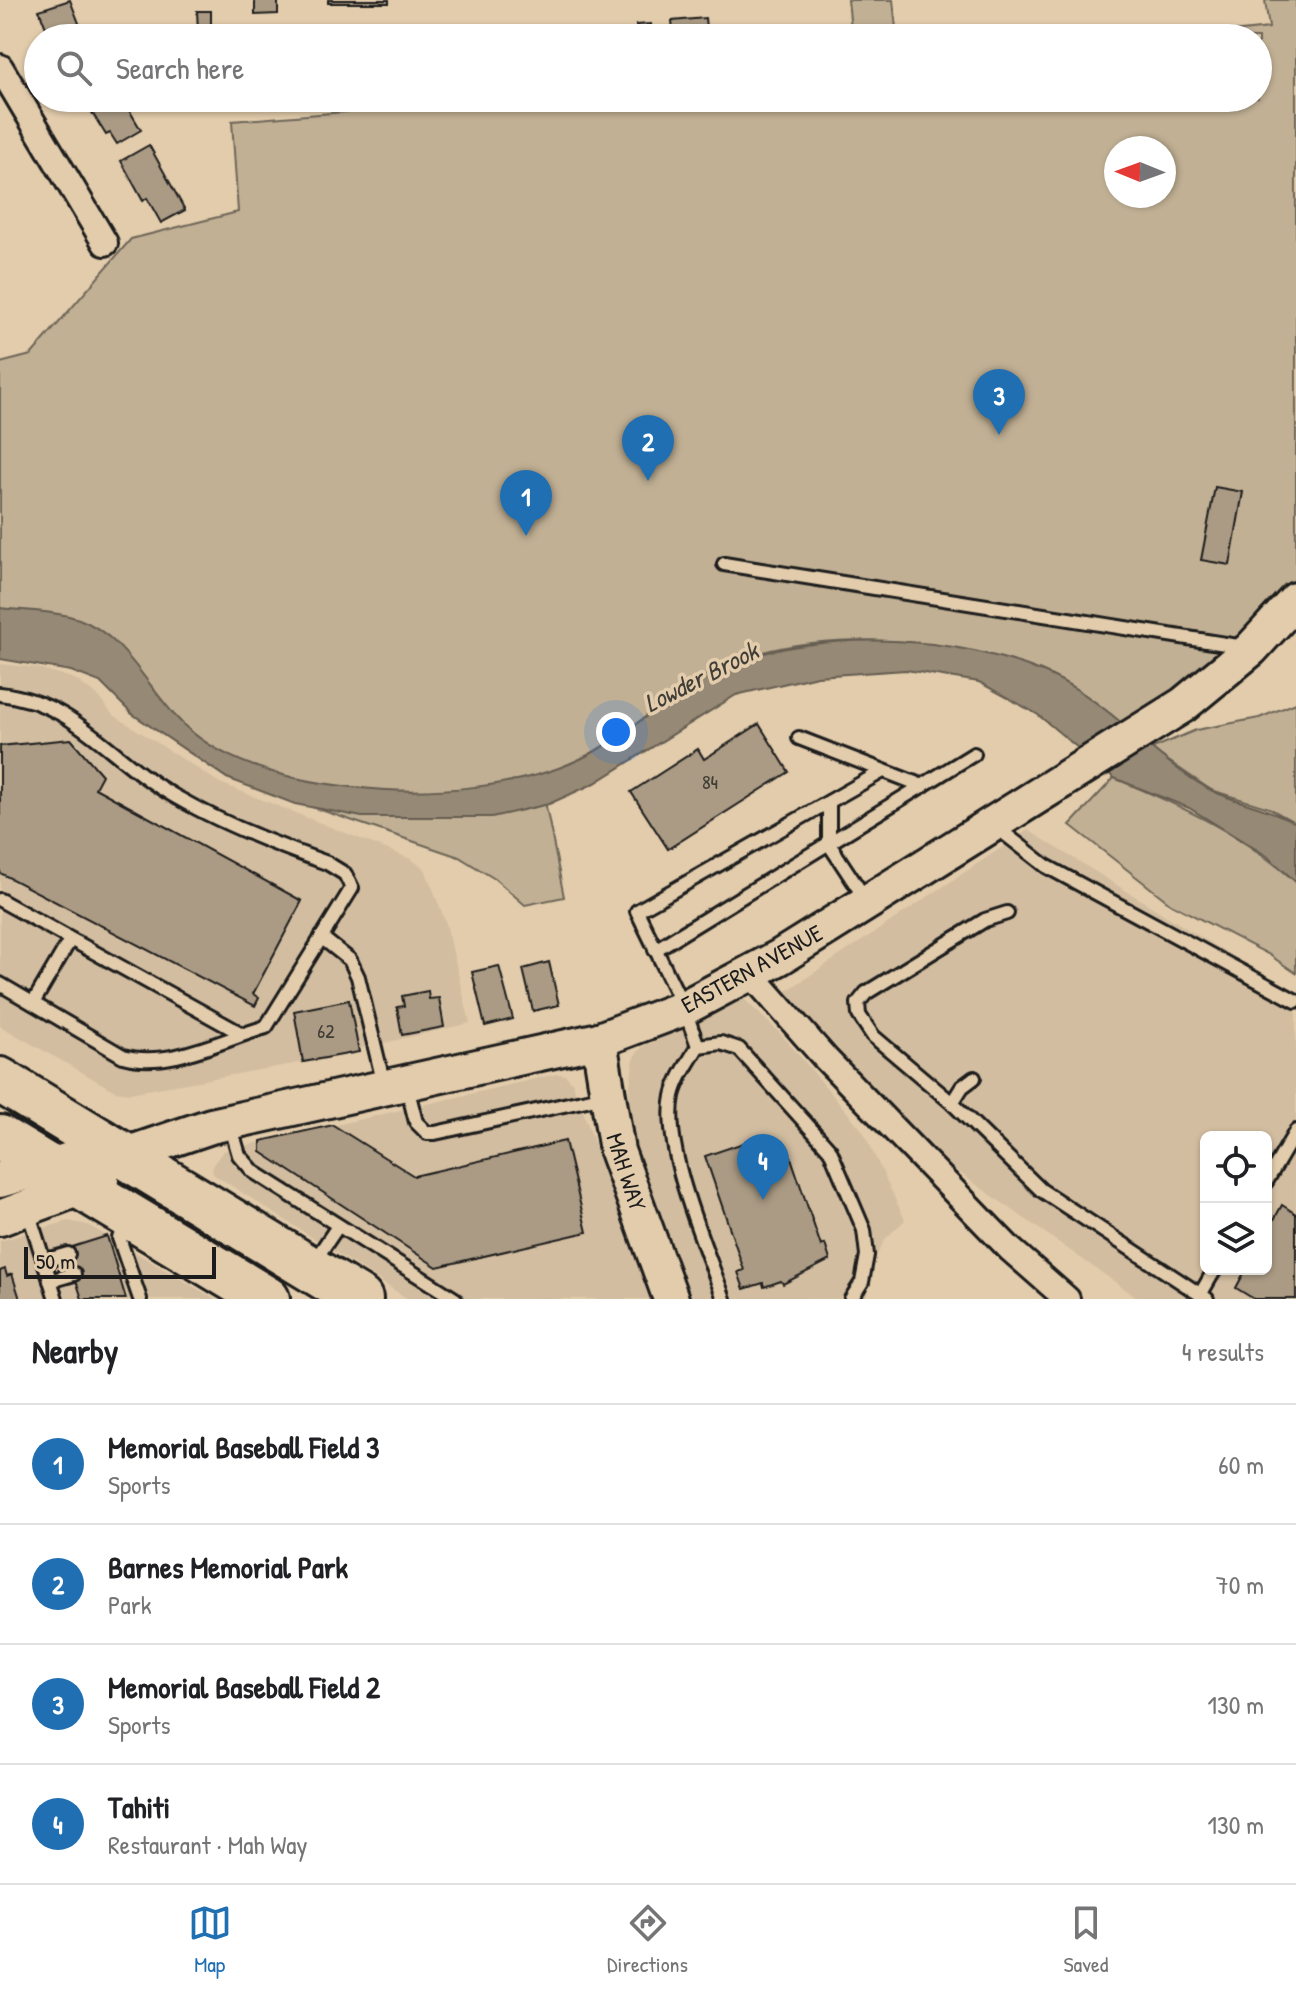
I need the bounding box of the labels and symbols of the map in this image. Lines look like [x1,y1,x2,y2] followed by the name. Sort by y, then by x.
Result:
[1104,136,1176,208] north arrow
[973,369,1025,435] pin: 3
[622,415,674,481] pin: 2
[500,470,552,536] pin: 1
[638,632,766,720] water label: Lowder Brook
[596,712,636,752] your location
[702,768,718,795] house number: 84
[675,916,828,1020] street label: EASTERN AVENUE
[317,1017,335,1044] house number: 62
[599,1129,655,1215] street label: MAH WAY
[737,1134,789,1200] pin: 4
[24,1243,216,1279] scale bar

